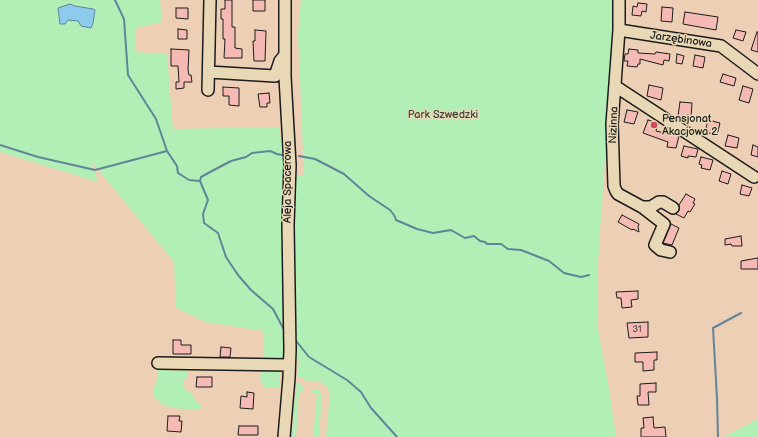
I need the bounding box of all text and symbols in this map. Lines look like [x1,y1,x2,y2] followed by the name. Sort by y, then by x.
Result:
[649,29,713,51] street label: Jarzębinowa
[607,106,621,144] street label: Nizinna
[408,108,478,122] park label: Park Szwedzki
[662,112,718,138] place label: Pensjonat Akacjowa 2
[649,120,659,130] marker: Pensjonat Akacjowa 2
[281,141,295,223] street label: Aleja Spacerowa
[632,325,642,335] house number: 31

